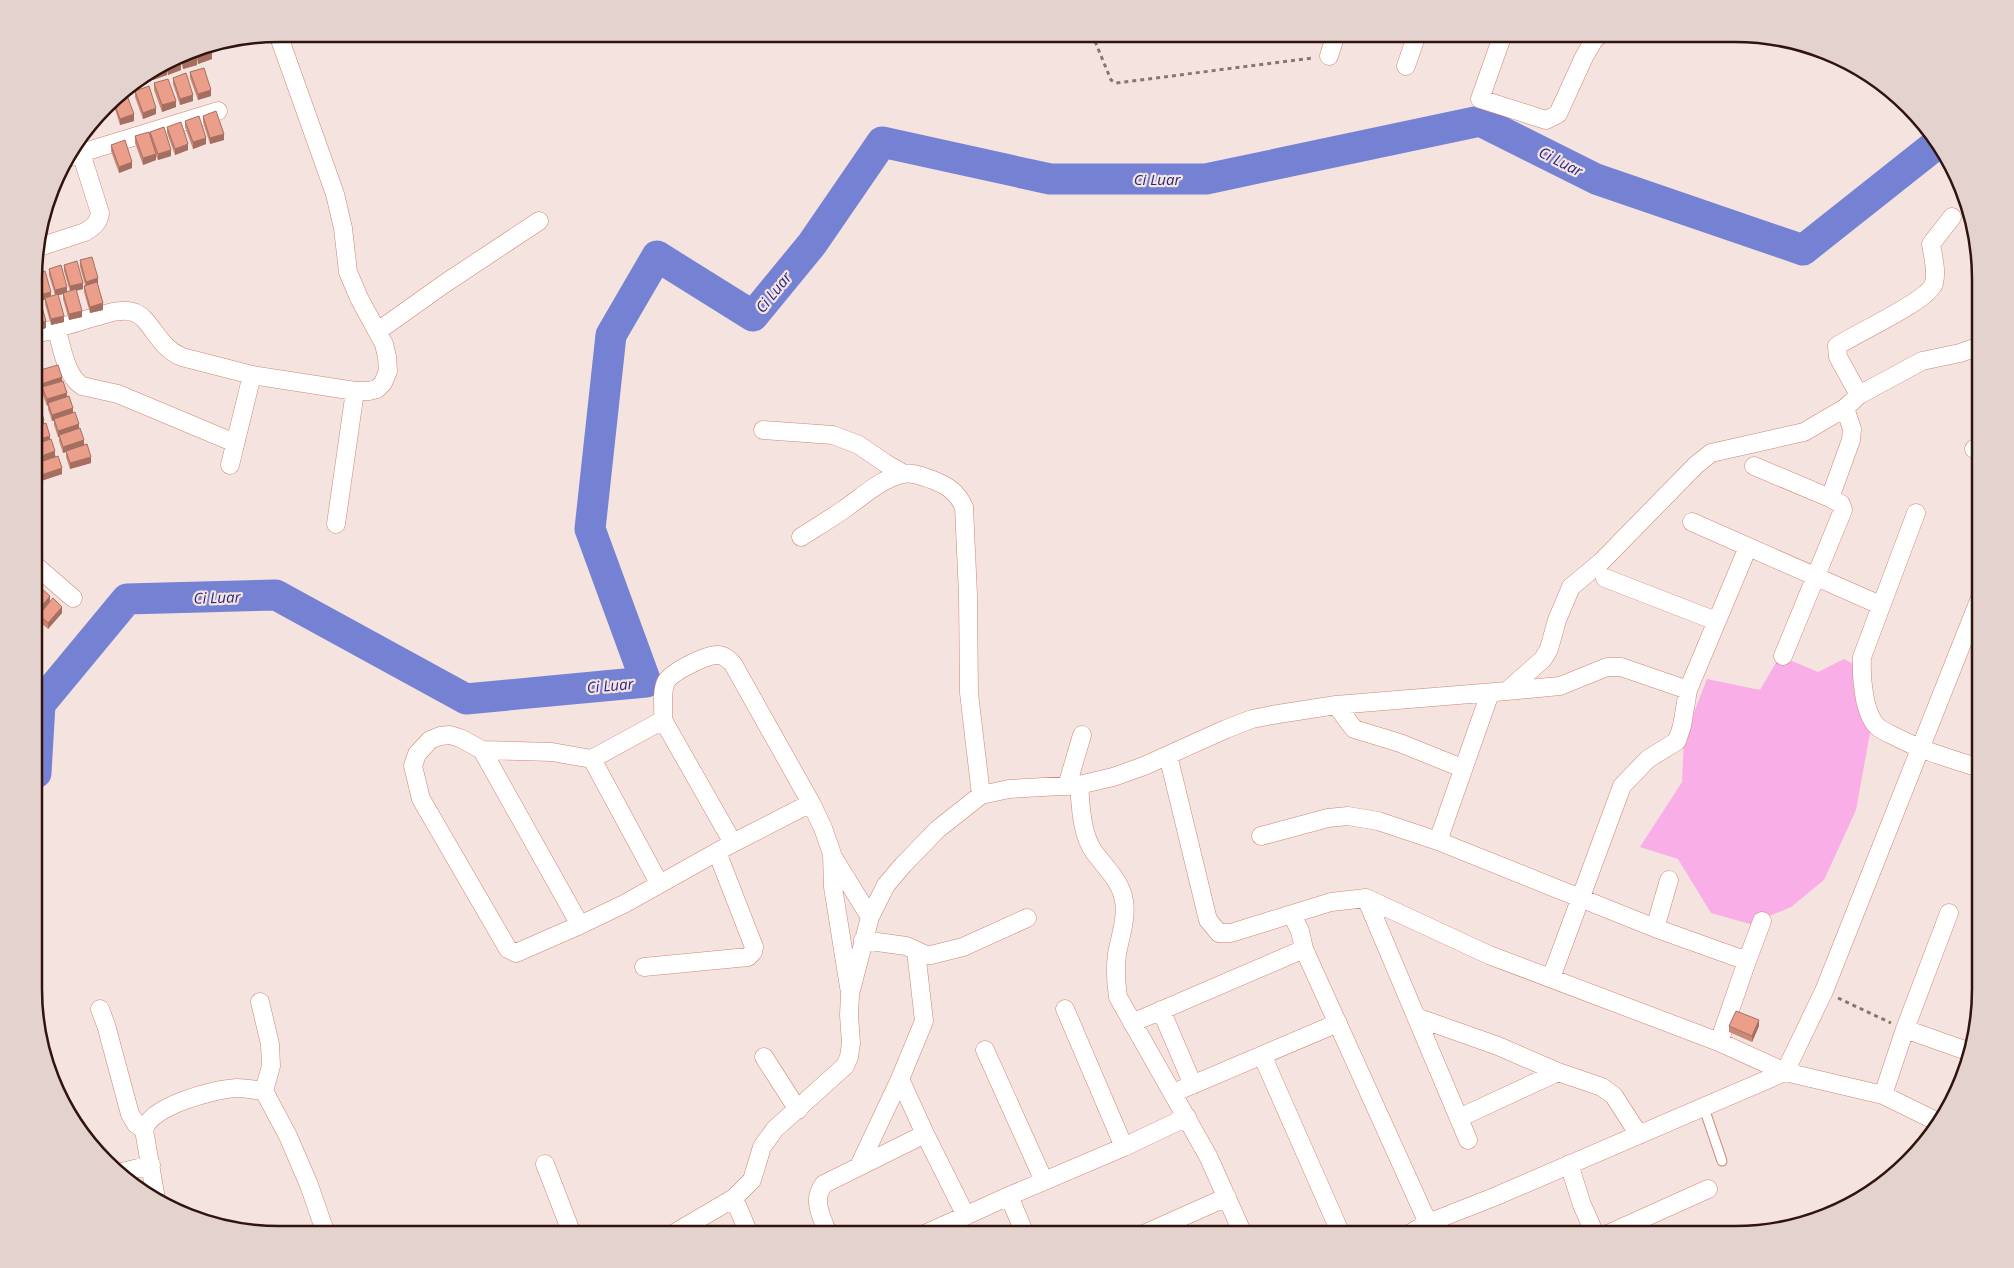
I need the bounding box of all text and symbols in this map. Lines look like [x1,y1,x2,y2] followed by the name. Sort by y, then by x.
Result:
[1536,141,1587,181] water label: Ci Luar
[1134,169,1181,189] water label: Ci Luar
[751,267,796,316] water label: Ci Luar
[193,586,242,608] water label: Ci Luar
[586,673,635,697] water label: Ci Luar

